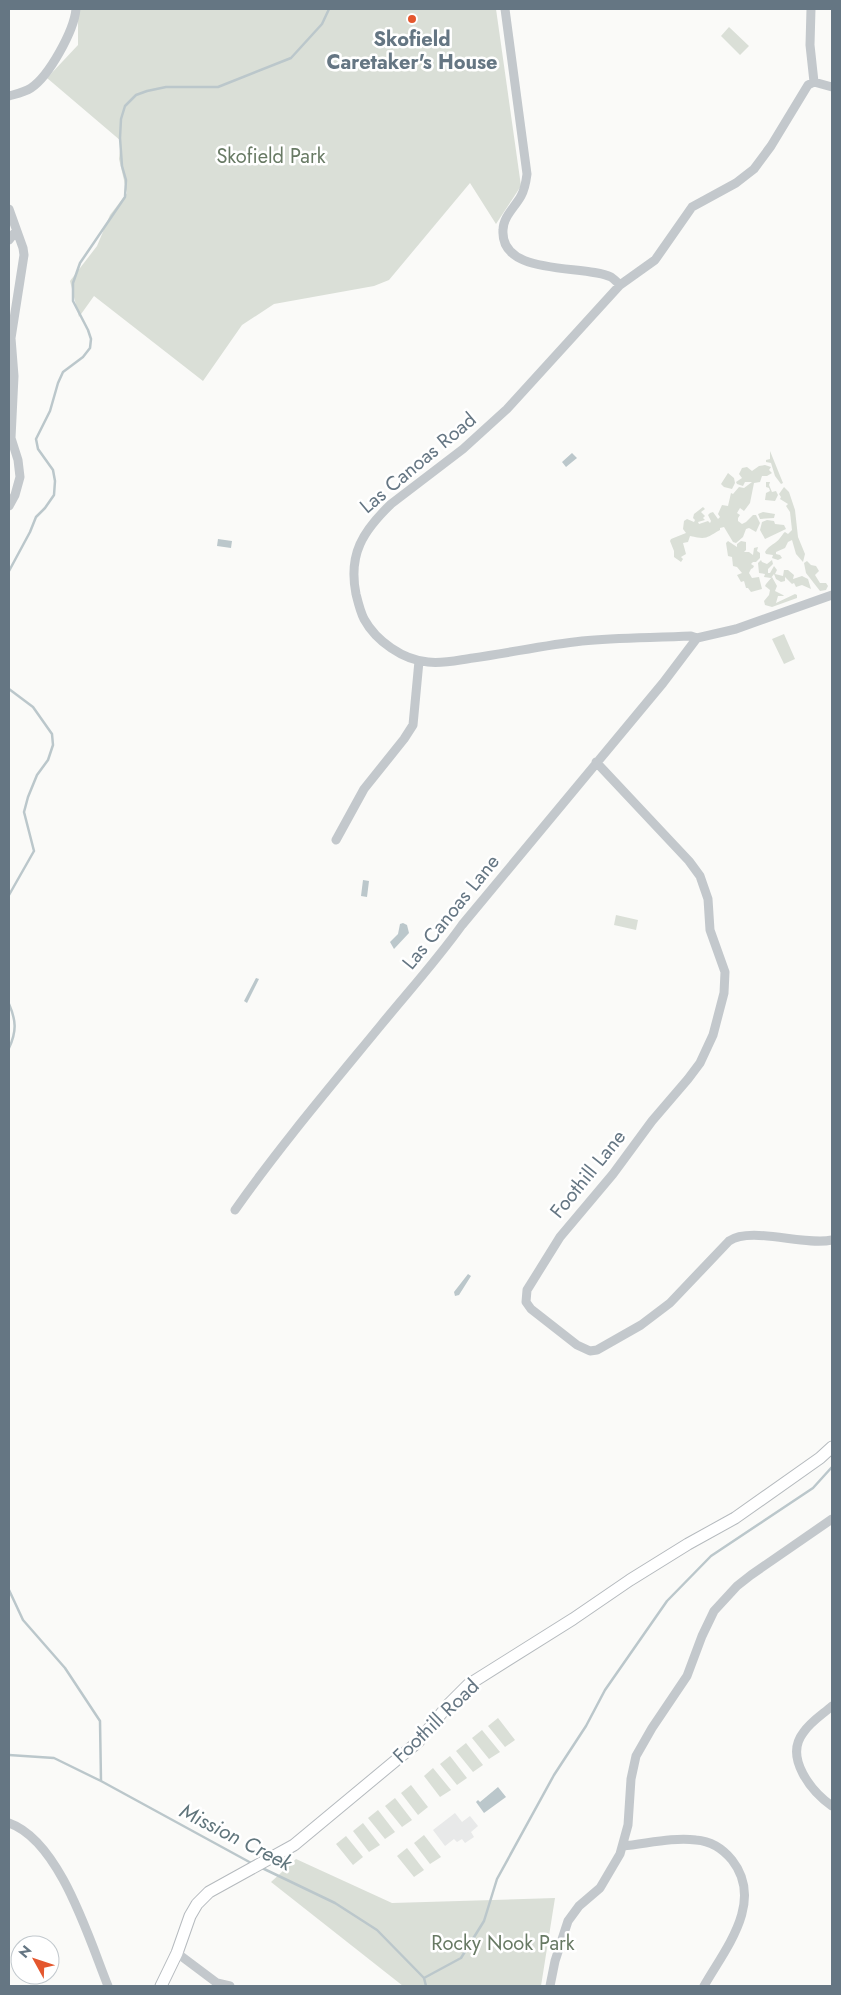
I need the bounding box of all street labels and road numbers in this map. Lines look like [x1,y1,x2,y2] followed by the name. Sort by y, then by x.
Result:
[353,406,483,520] street label: Las Canoas Road
[396,848,506,976] street label: Las Canoas Lane
[543,1124,633,1224] street label: Foothill Lane
[386,1672,486,1770] street label: Foothill Road

